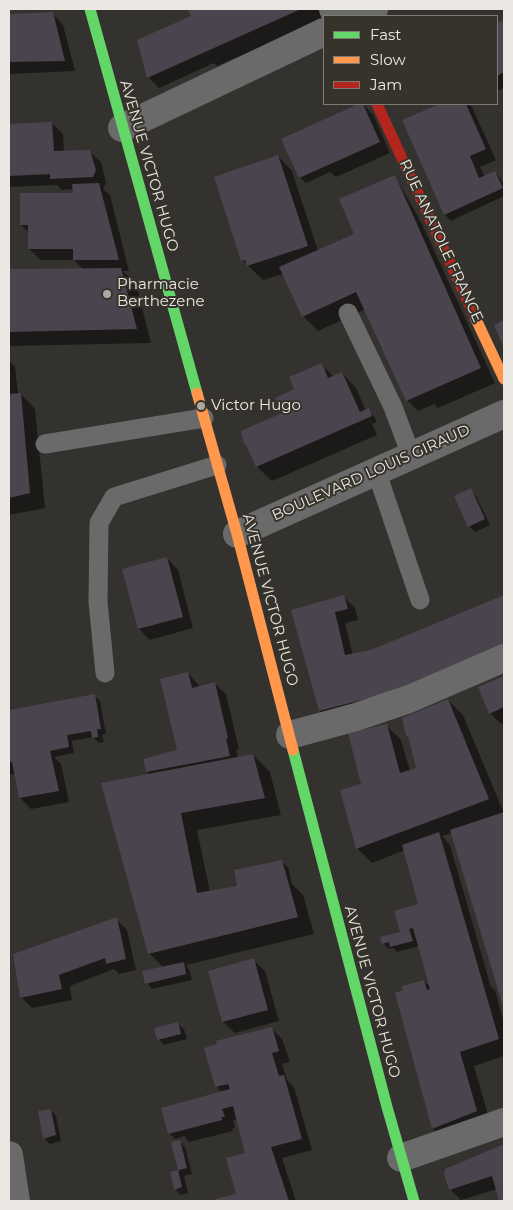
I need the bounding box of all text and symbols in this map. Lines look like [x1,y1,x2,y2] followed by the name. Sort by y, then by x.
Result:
[323,15,498,105] legend
[370,25,401,44] text: Fast
[370,50,406,69] text: Slow
[370,75,402,94] text: Jam
[116,78,182,254] street label: AVENUE VICTOR HUGO
[395,157,487,325] street label: RUE ANATOLE FRANCE
[117,276,205,311] place label: Pharmacie Berthezene
[101,288,113,300] marker: Pharmacie Berthezene
[211,397,301,415] place label: Victor Hugo
[195,400,207,412] marker: Victor Hugo
[269,421,473,525] street label: BOULEVARD LOUIS GIRAUD
[238,512,302,688] street label: AVENUE VICTOR HUGO
[340,904,404,1080] street label: AVENUE VICTOR HUGO

